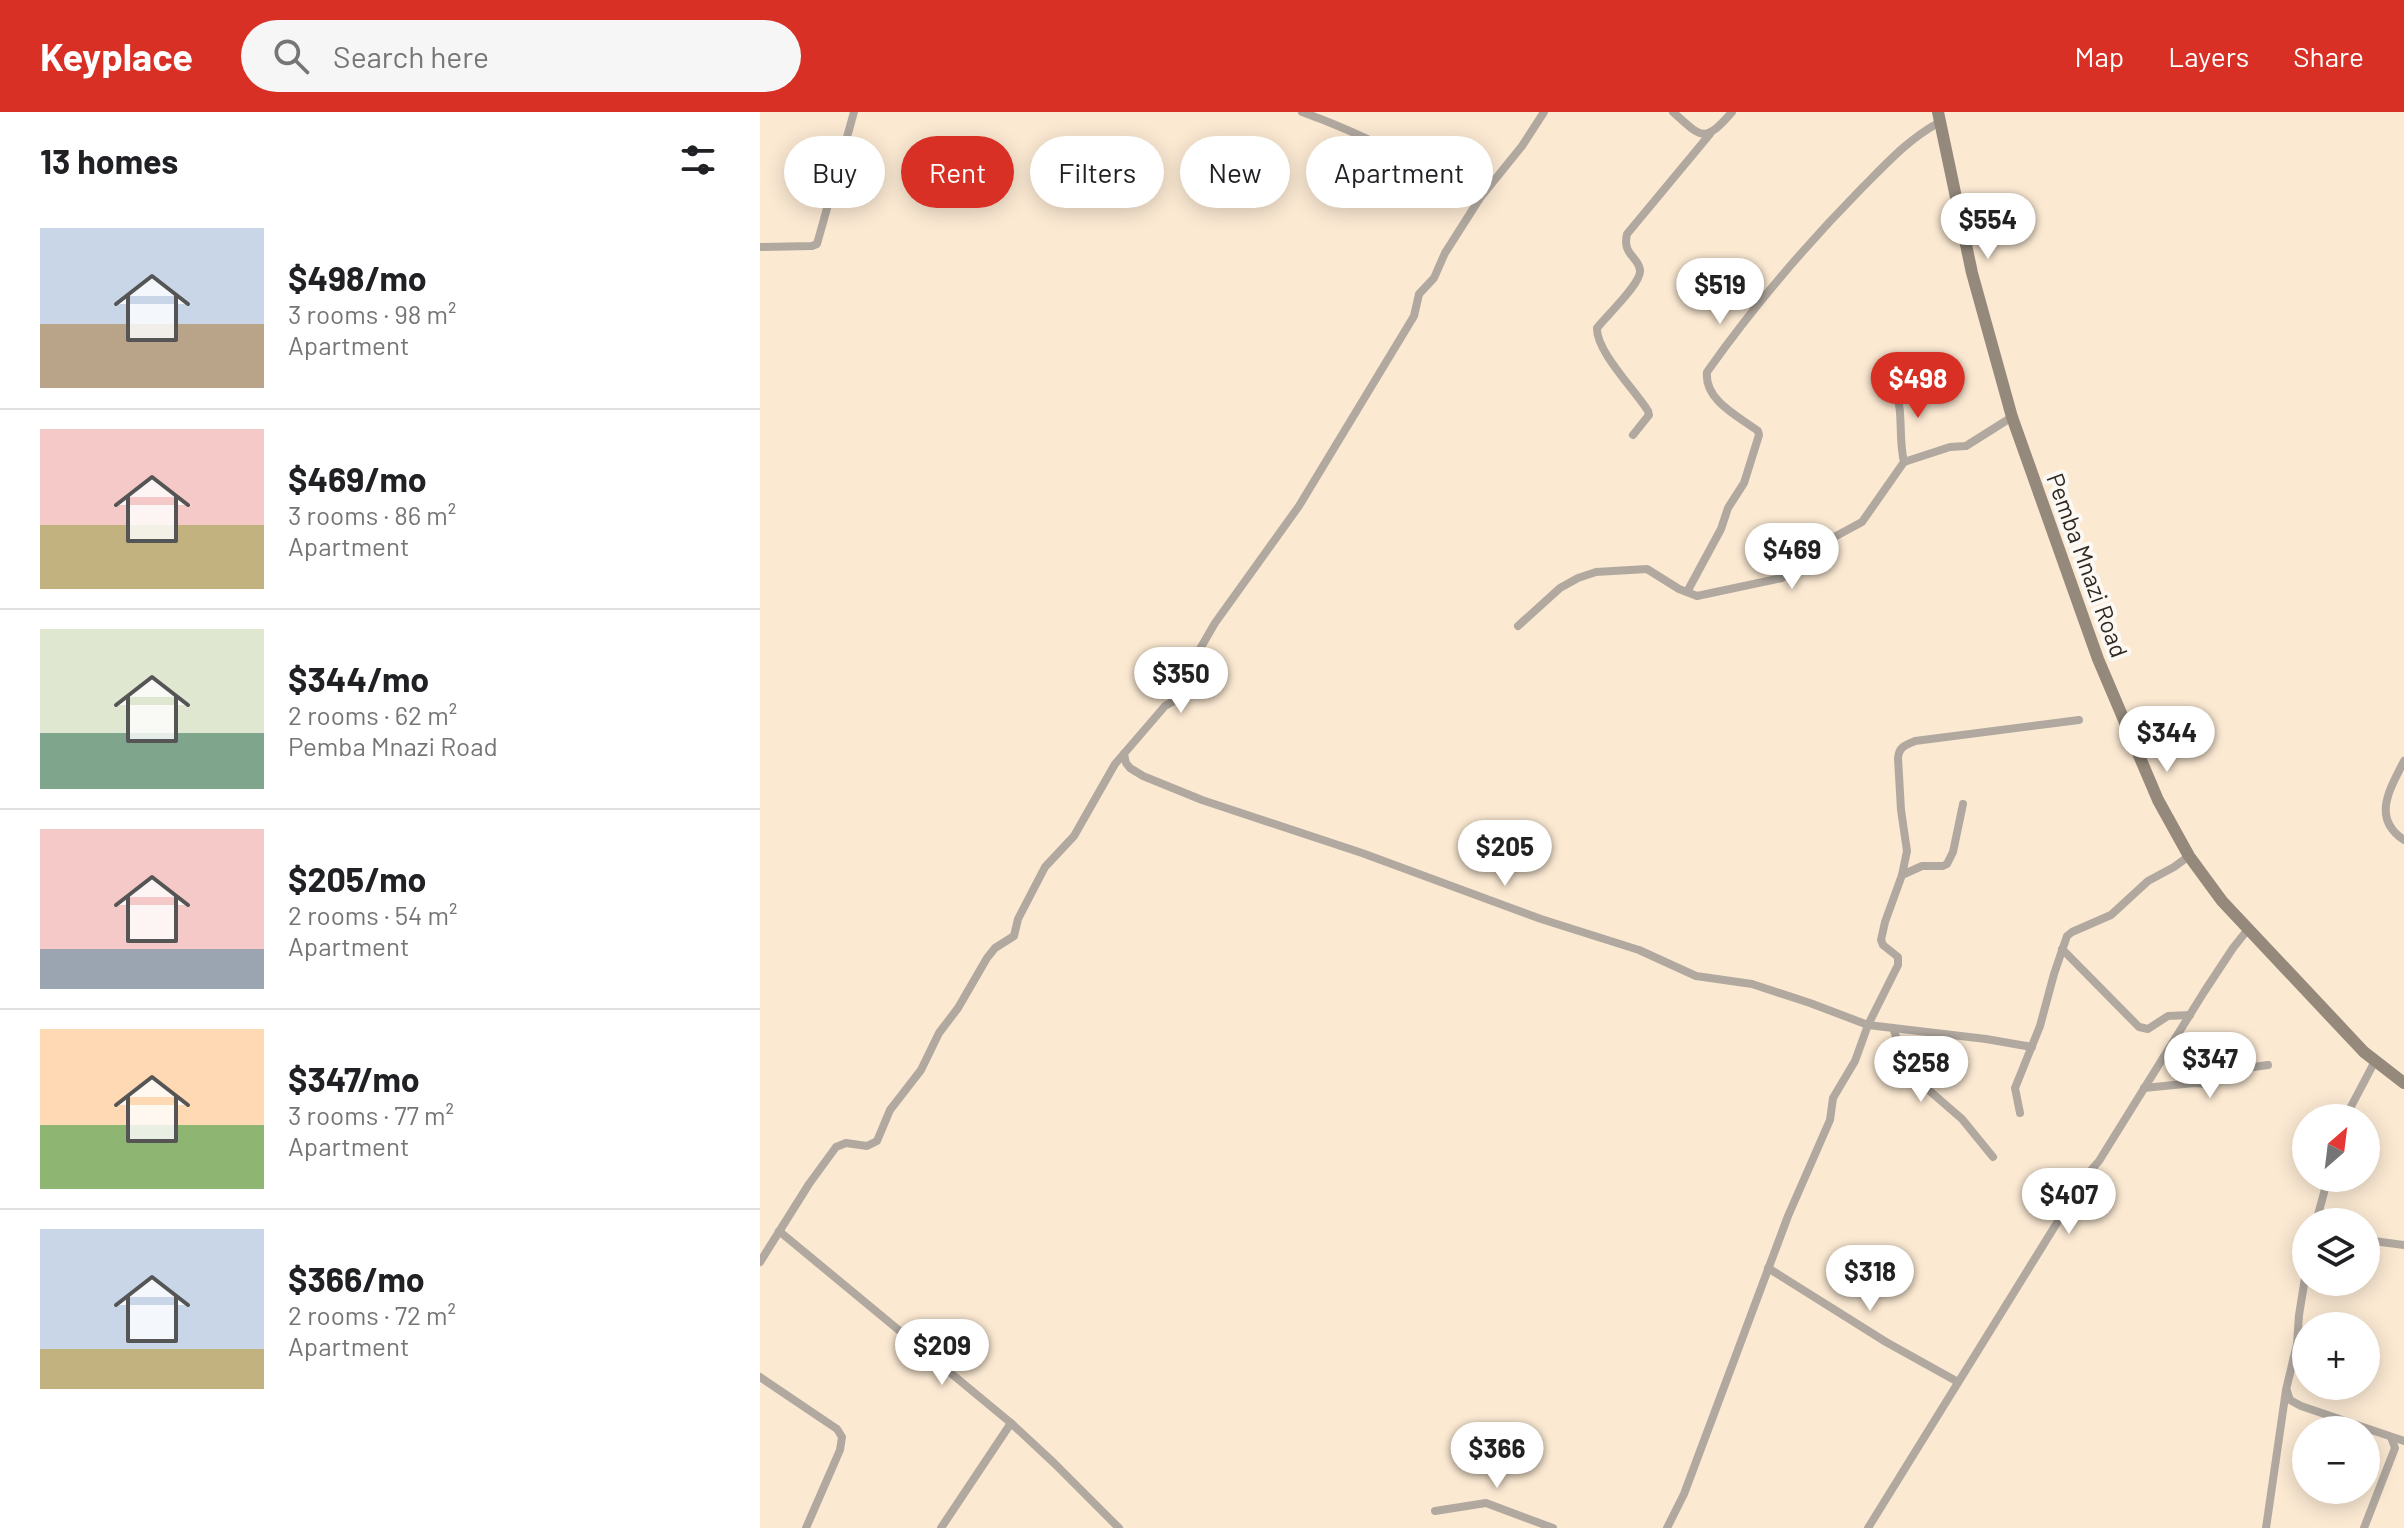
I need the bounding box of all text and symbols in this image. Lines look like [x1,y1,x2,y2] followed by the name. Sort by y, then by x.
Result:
[241,20,801,92] search box
[40,33,193,79] text: Keyplace
[269,34,313,78] icon: search
[333,38,489,74] text: Search here
[2074,39,2124,73] text: Map
[2168,39,2249,73] text: Layers
[2293,39,2364,73] text: Share
[784,136,885,208] chip: Buy
[901,136,1014,208] chip: Rent
[1030,136,1164,208] chip: Filters
[1180,136,1290,208] chip: New
[1306,136,1493,208] chip: Apartment
[676,138,720,182] icon: filters
[40,140,178,181] text: 13 homes
[1941,193,2035,261] pin: $554
[1959,203,2017,234] text: $554
[288,257,427,298] text: $498/mo
[1673,258,1767,326] pin: $519
[104,260,200,356] icon: home
[1694,268,1746,299] text: $519
[288,298,456,329] text: 3 rooms · 98 m²
[288,329,409,360] text: Apartment
[1871,352,1965,420] pin: $498
[1889,362,1947,393] text: $498
[288,458,427,499] text: $469/mo
[104,461,200,557] icon: home
[2041,469,2135,661] street label: Pemba Mnazi Road
[288,499,456,530] text: 3 rooms · 86 m²
[1745,523,1839,591] pin: $469
[288,530,409,561] text: Apartment
[1763,533,1821,564] text: $469
[1134,647,1228,715] pin: $350
[1152,657,1210,688] text: $350
[288,658,429,699] text: $344/mo
[104,661,200,757] icon: home
[288,699,457,730] text: 2 rooms · 62 m²
[2120,706,2214,774] pin: $344
[2137,716,2197,747] text: $344
[288,730,498,761] text: Pemba Mnazi Road
[1458,820,1552,888] pin: $205
[1476,830,1534,861] text: $205
[288,858,427,899] text: $205/mo
[104,861,200,957] icon: home
[288,899,458,930] text: 2 rooms · 54 m²
[288,930,409,961] text: Apartment
[2163,1032,2257,1100] pin: $347
[1874,1036,1968,1104] pin: $258
[2182,1042,2238,1073] text: $347
[1892,1046,1950,1077] text: $258
[288,1058,420,1099] text: $347/mo
[104,1061,200,1157] icon: home
[288,1099,454,1130] text: 3 rooms · 77 m²
[2292,1104,2380,1192] north arrow
[2292,1104,2380,1504] map controls
[288,1130,409,1161] text: Apartment
[2022,1168,2116,1236] pin: $407
[2040,1178,2098,1209] text: $407
[2292,1208,2380,1296] button: layers
[1823,1245,1917,1313] pin: $318
[1844,1255,1896,1286] text: $318
[288,1258,425,1299] text: $366/mo
[104,1261,200,1357] icon: home
[288,1299,456,1330] text: 2 rooms · 72 m²
[2292,1312,2380,1400] button: +
[895,1319,989,1387] pin: $209
[913,1329,971,1360] text: $209
[288,1330,409,1361] text: Apartment
[2292,1416,2380,1504] button: −
[1450,1422,1544,1490] pin: $366
[1469,1432,1525,1463] text: $366

